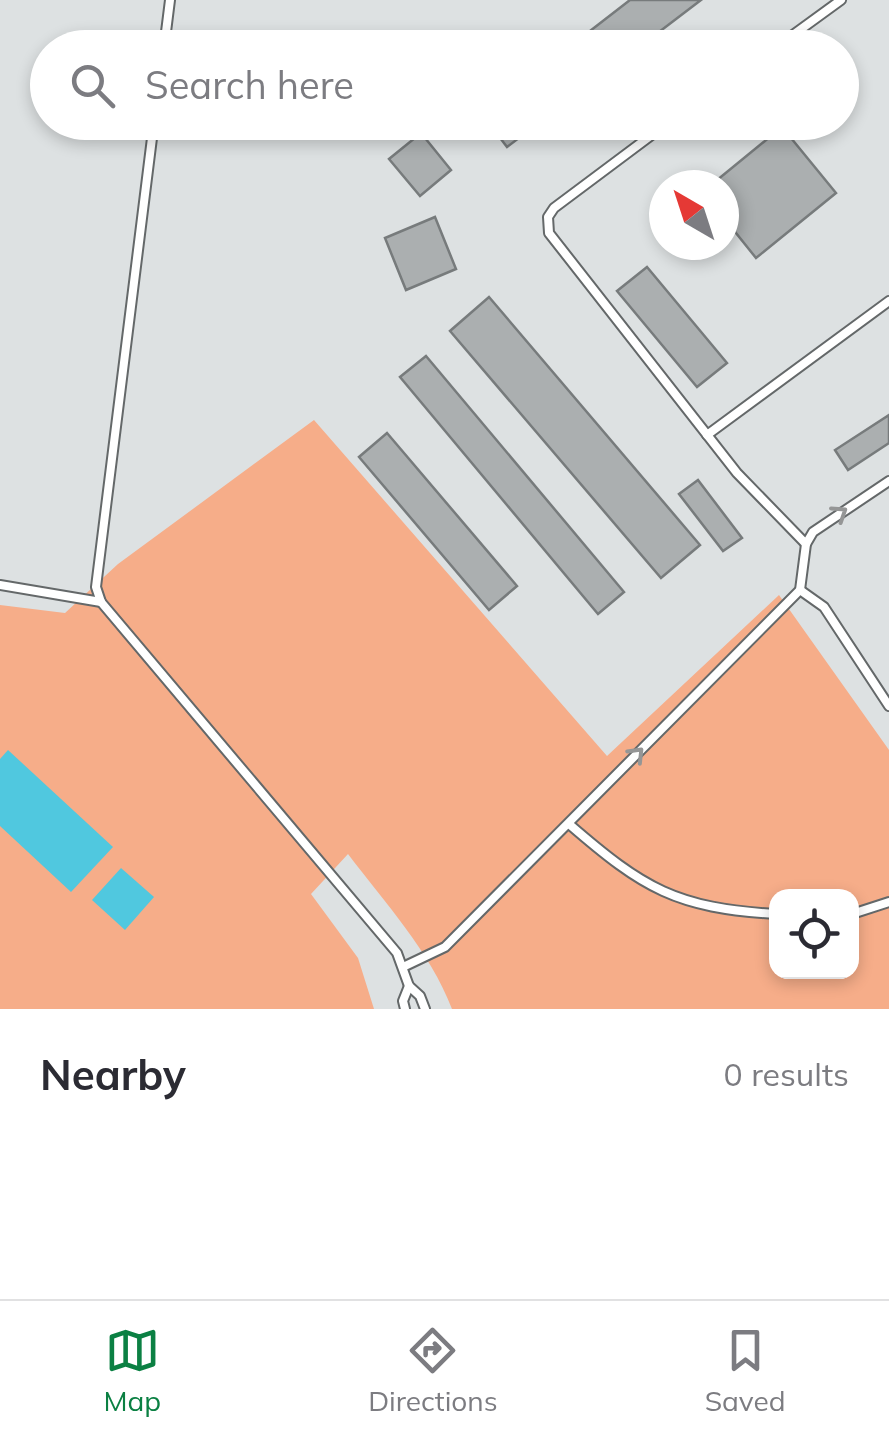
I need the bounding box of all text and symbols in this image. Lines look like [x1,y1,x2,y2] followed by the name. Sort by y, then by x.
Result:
[30,30,859,140] search box
[65,58,120,113] icon: search
[145,61,354,109] text: Search here
[649,170,739,260] north arrow
[829,506,847,525] one-way arrow
[626,747,644,765] one-way arrow
[769,889,859,979] map controls
[769,889,859,979] button: locate
[40,1048,186,1101] text: Nearby
[724,1054,849,1094] text: 0 results
[104,1323,161,1418] tab: Map
[368,1323,498,1418] tab: Directions
[705,1323,785,1418] tab: Saved

